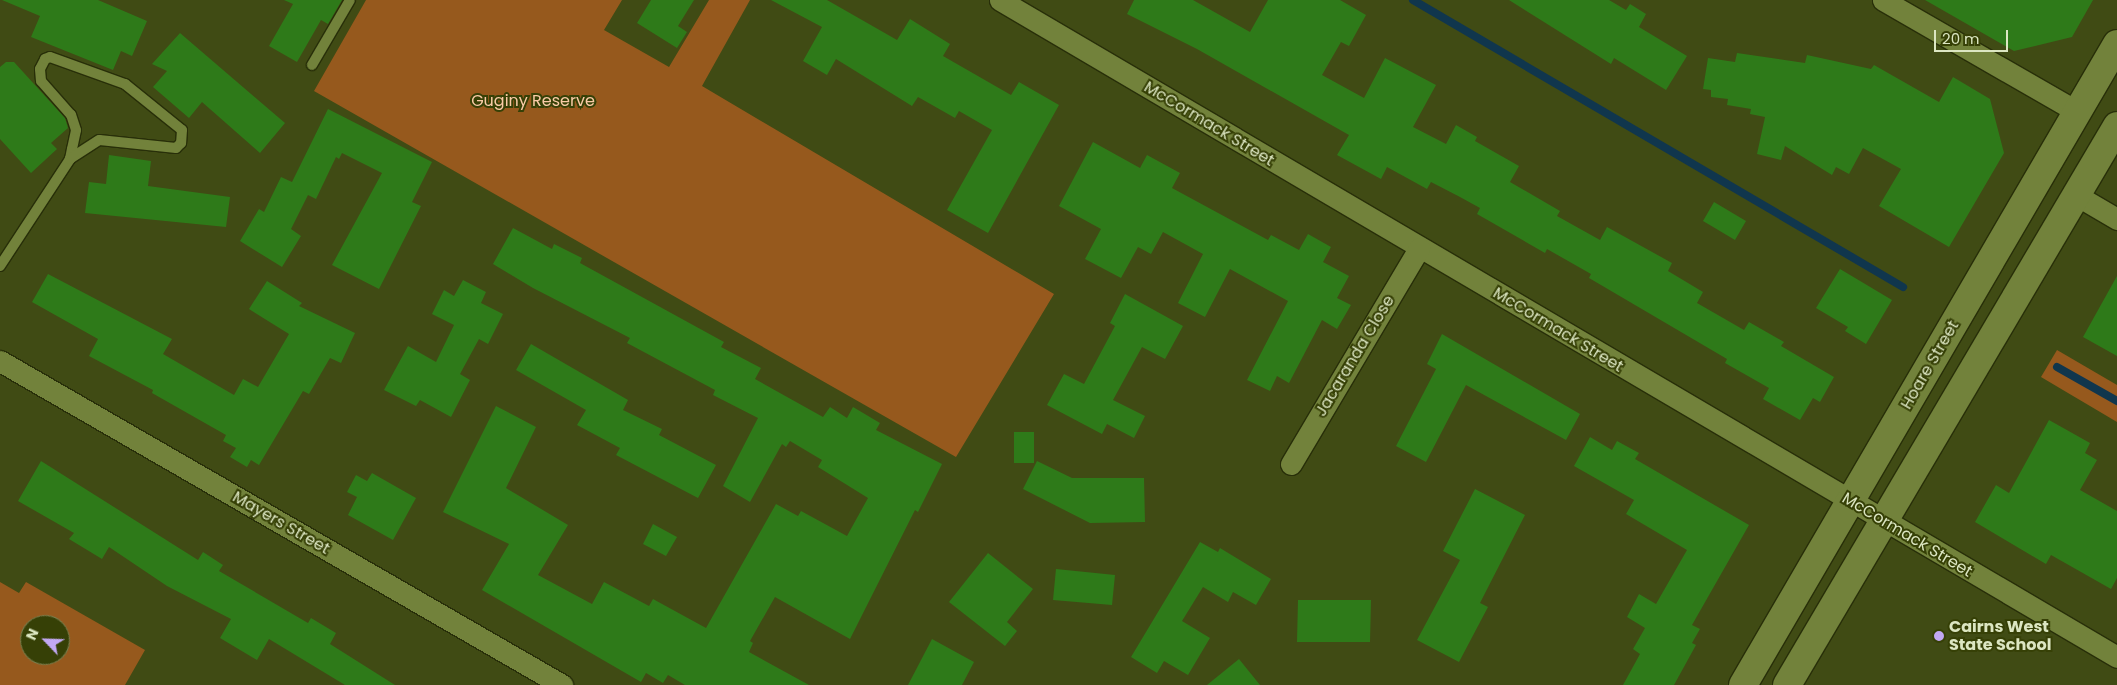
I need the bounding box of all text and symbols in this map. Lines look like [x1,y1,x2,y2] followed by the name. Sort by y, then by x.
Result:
[1937,20,2011,52] scale bar
[1942,28,1980,49] text: 20 m
[1140,78,1278,170] street label: McCormack Street
[471,91,595,111] park label: Guginy Reserve
[1489,284,1627,376] street label: McCormack Street
[1311,292,1399,420] street label: Jacaranda Close
[1897,317,1963,413] street label: Hoare Street
[229,487,333,559] street label: Mayers Street
[1838,489,1976,581] street label: McCormack Street
[20,615,70,665] north arrow
[1949,617,2051,655] place label: Cairns West State School
[21,625,43,643] text: N
[1933,630,1945,642] marker: Cairns West State School

